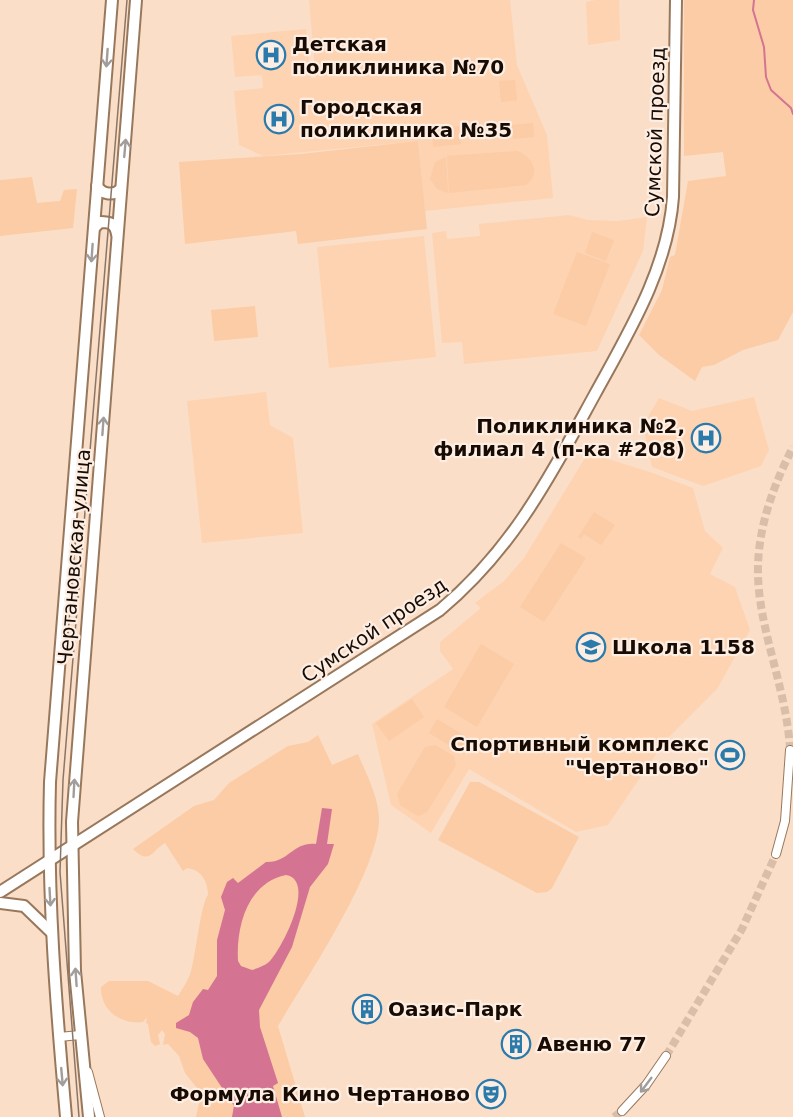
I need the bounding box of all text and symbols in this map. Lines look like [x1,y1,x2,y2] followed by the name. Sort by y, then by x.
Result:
[292,32,504,79] place label: Детская поликлиника №70
[255,39,287,71] hospital icon: Детская поликлиника №70
[640,46,670,218] street label: Сумской проезд
[101,48,112,68] one-way arrow
[300,95,512,142] place label: Городская поликлиника №35
[263,103,295,135] hospital icon: Городская поликлиника №35
[120,139,131,158] one-way arrow
[86,242,97,262] one-way arrow
[434,414,685,461] place label: Поликлиника №2, филиал 4 (п-ка #208)
[98,417,109,437] one-way arrow
[690,422,722,454] hospital icon: Поликлиника №2, филиал 4 (п-ка #208)
[53,448,95,666] street label: Чертановская улица
[297,572,451,688] street label: Сумской проезд
[575,631,607,663] school or university icon: Школа 1158
[612,635,755,659] place label: Школа 1158
[450,732,709,779] place label: Спортивный комплекс "Чертаново"
[714,739,746,771] sports icon: Спортивный комплекс "Чертаново"
[69,779,80,799] one-way arrow
[44,886,55,906] one-way arrow
[70,967,81,987] one-way arrow
[351,993,383,1025] building icon: Оазис-Парк
[388,997,523,1021] place label: Оазис-Парк
[500,1028,532,1060] building icon: Авеню 77
[537,1032,647,1056] place label: Авеню 77
[57,1066,68,1086] one-way arrow
[640,1077,653,1093] one-way arrow
[475,1078,507,1110] theatre icon: Формула Кино Чертаново
[170,1082,470,1106] place label: Формула Кино Чертаново

